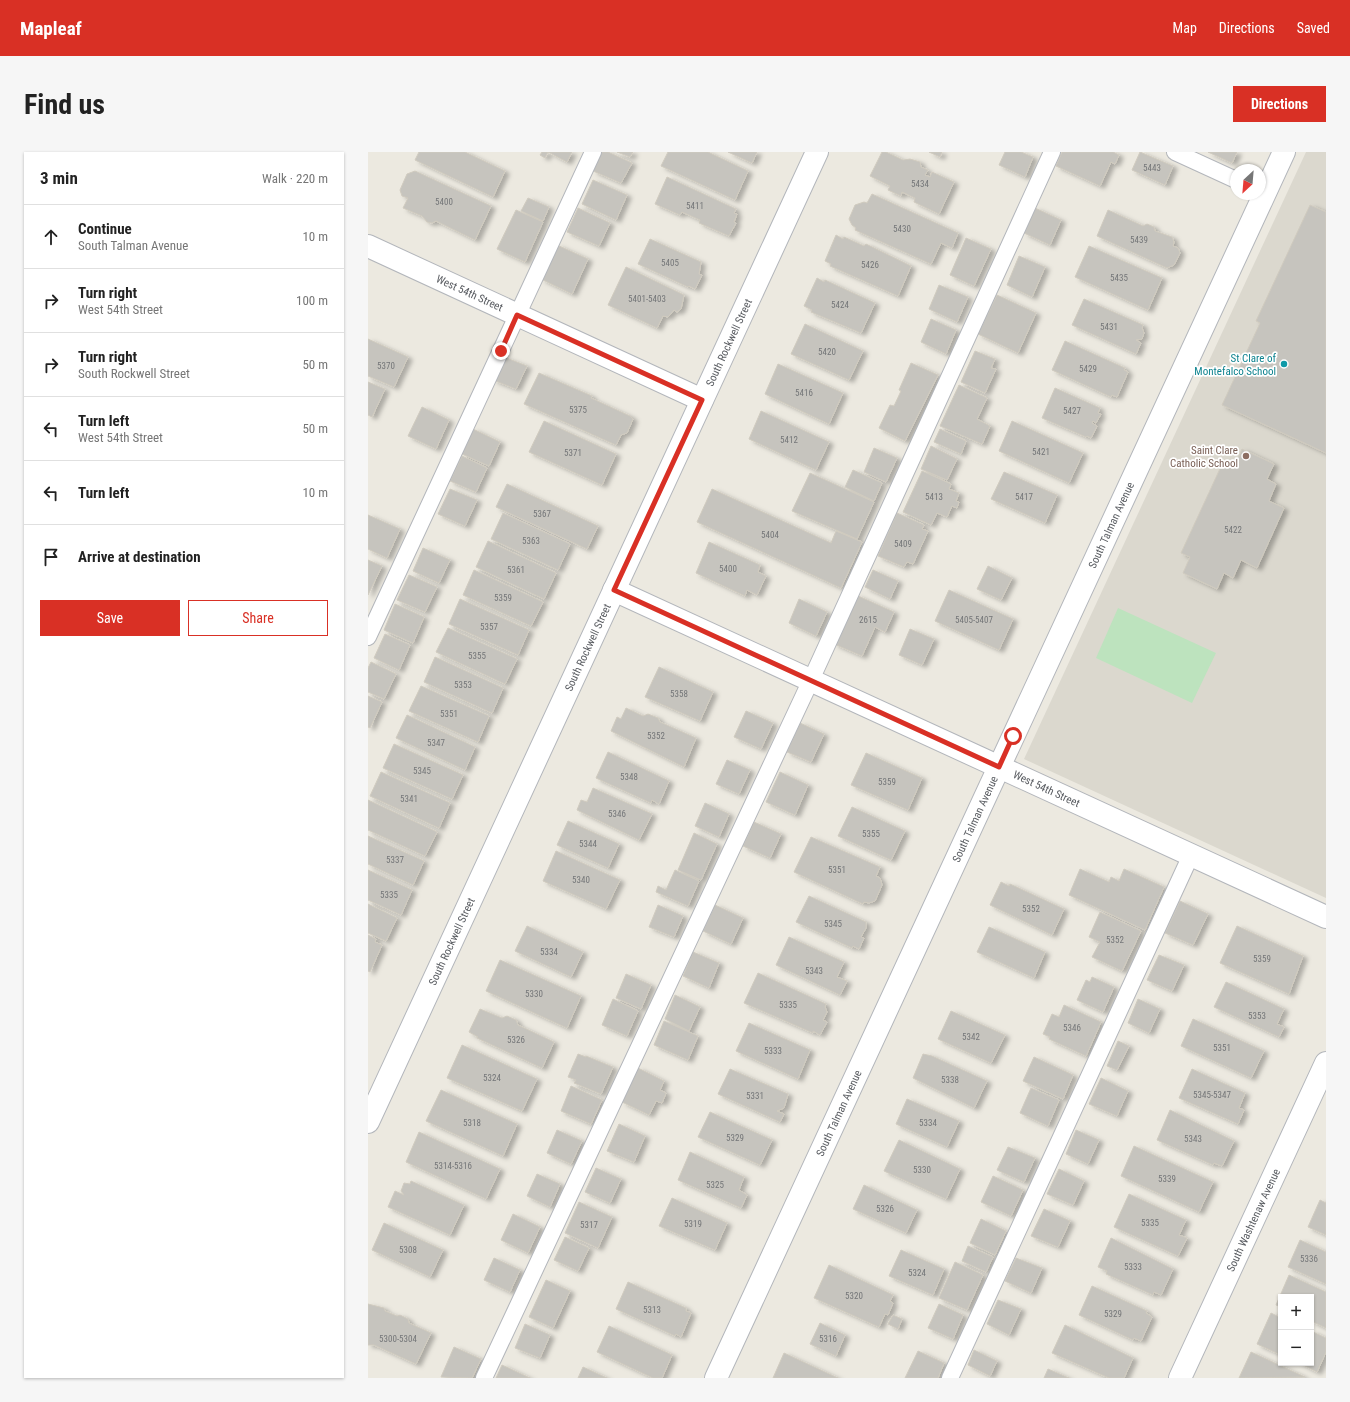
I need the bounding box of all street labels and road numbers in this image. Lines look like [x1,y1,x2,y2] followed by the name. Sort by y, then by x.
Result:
[434,272,505,314] street label: West 54th Street
[703,297,755,388] street label: South Rockwell Street
[1086,480,1137,570] street label: South Talman Avenue
[562,602,614,693] street label: South Rockwell Street
[1011,768,1082,810] street label: West 54th Street
[949,774,1001,864] street label: South Talman Avenue
[426,896,477,987] street label: South Rockwell Street
[813,1068,864,1158] street label: South Talman Avenue
[1224,1167,1283,1274] street label: South Washtenaw Avenue

